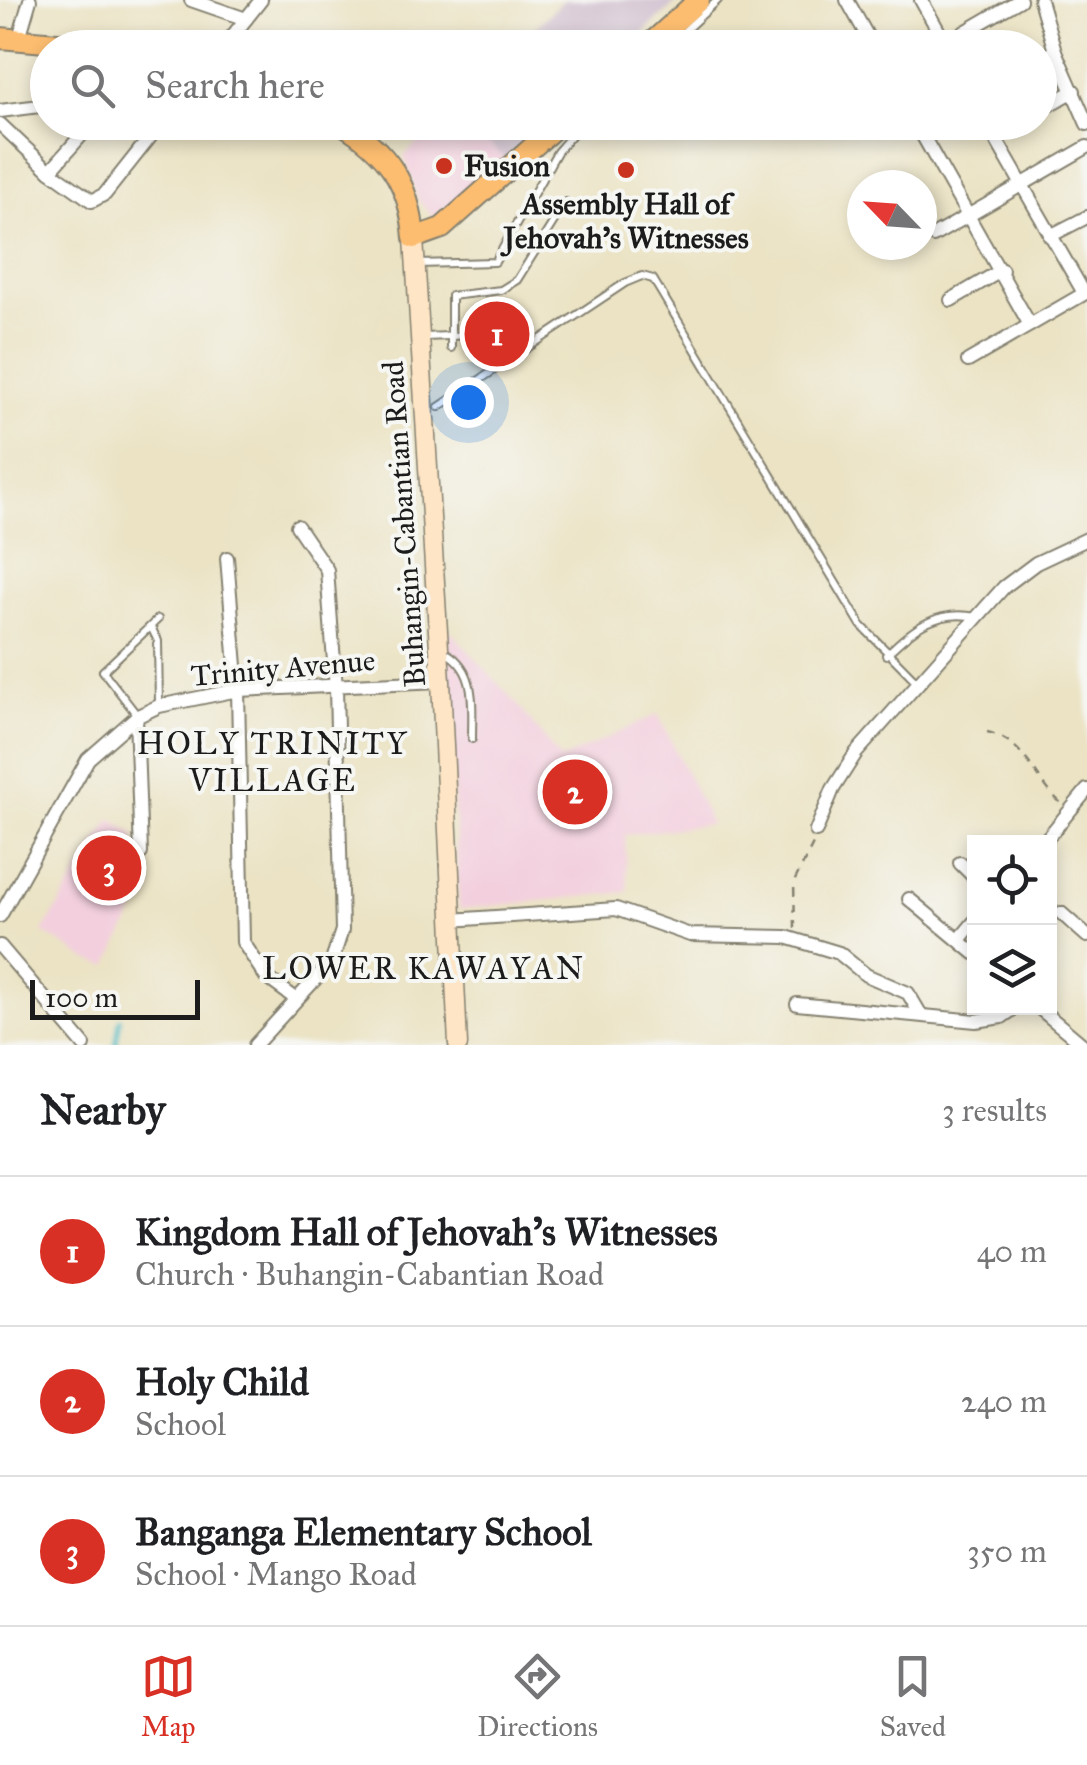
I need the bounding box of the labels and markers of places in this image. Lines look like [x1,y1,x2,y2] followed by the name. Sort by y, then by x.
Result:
[464,148,551,184] place label: Fusion
[433,155,455,177] marker: Fusion
[615,159,637,181] marker: Assembly Hall of Jehovah's Witnesses
[499,186,749,257] place label: Assembly Hall of Jehovah's Witnesses
[464,296,530,372] pin: 1
[542,754,608,830] pin: 2
[76,830,142,906] pin: 3

